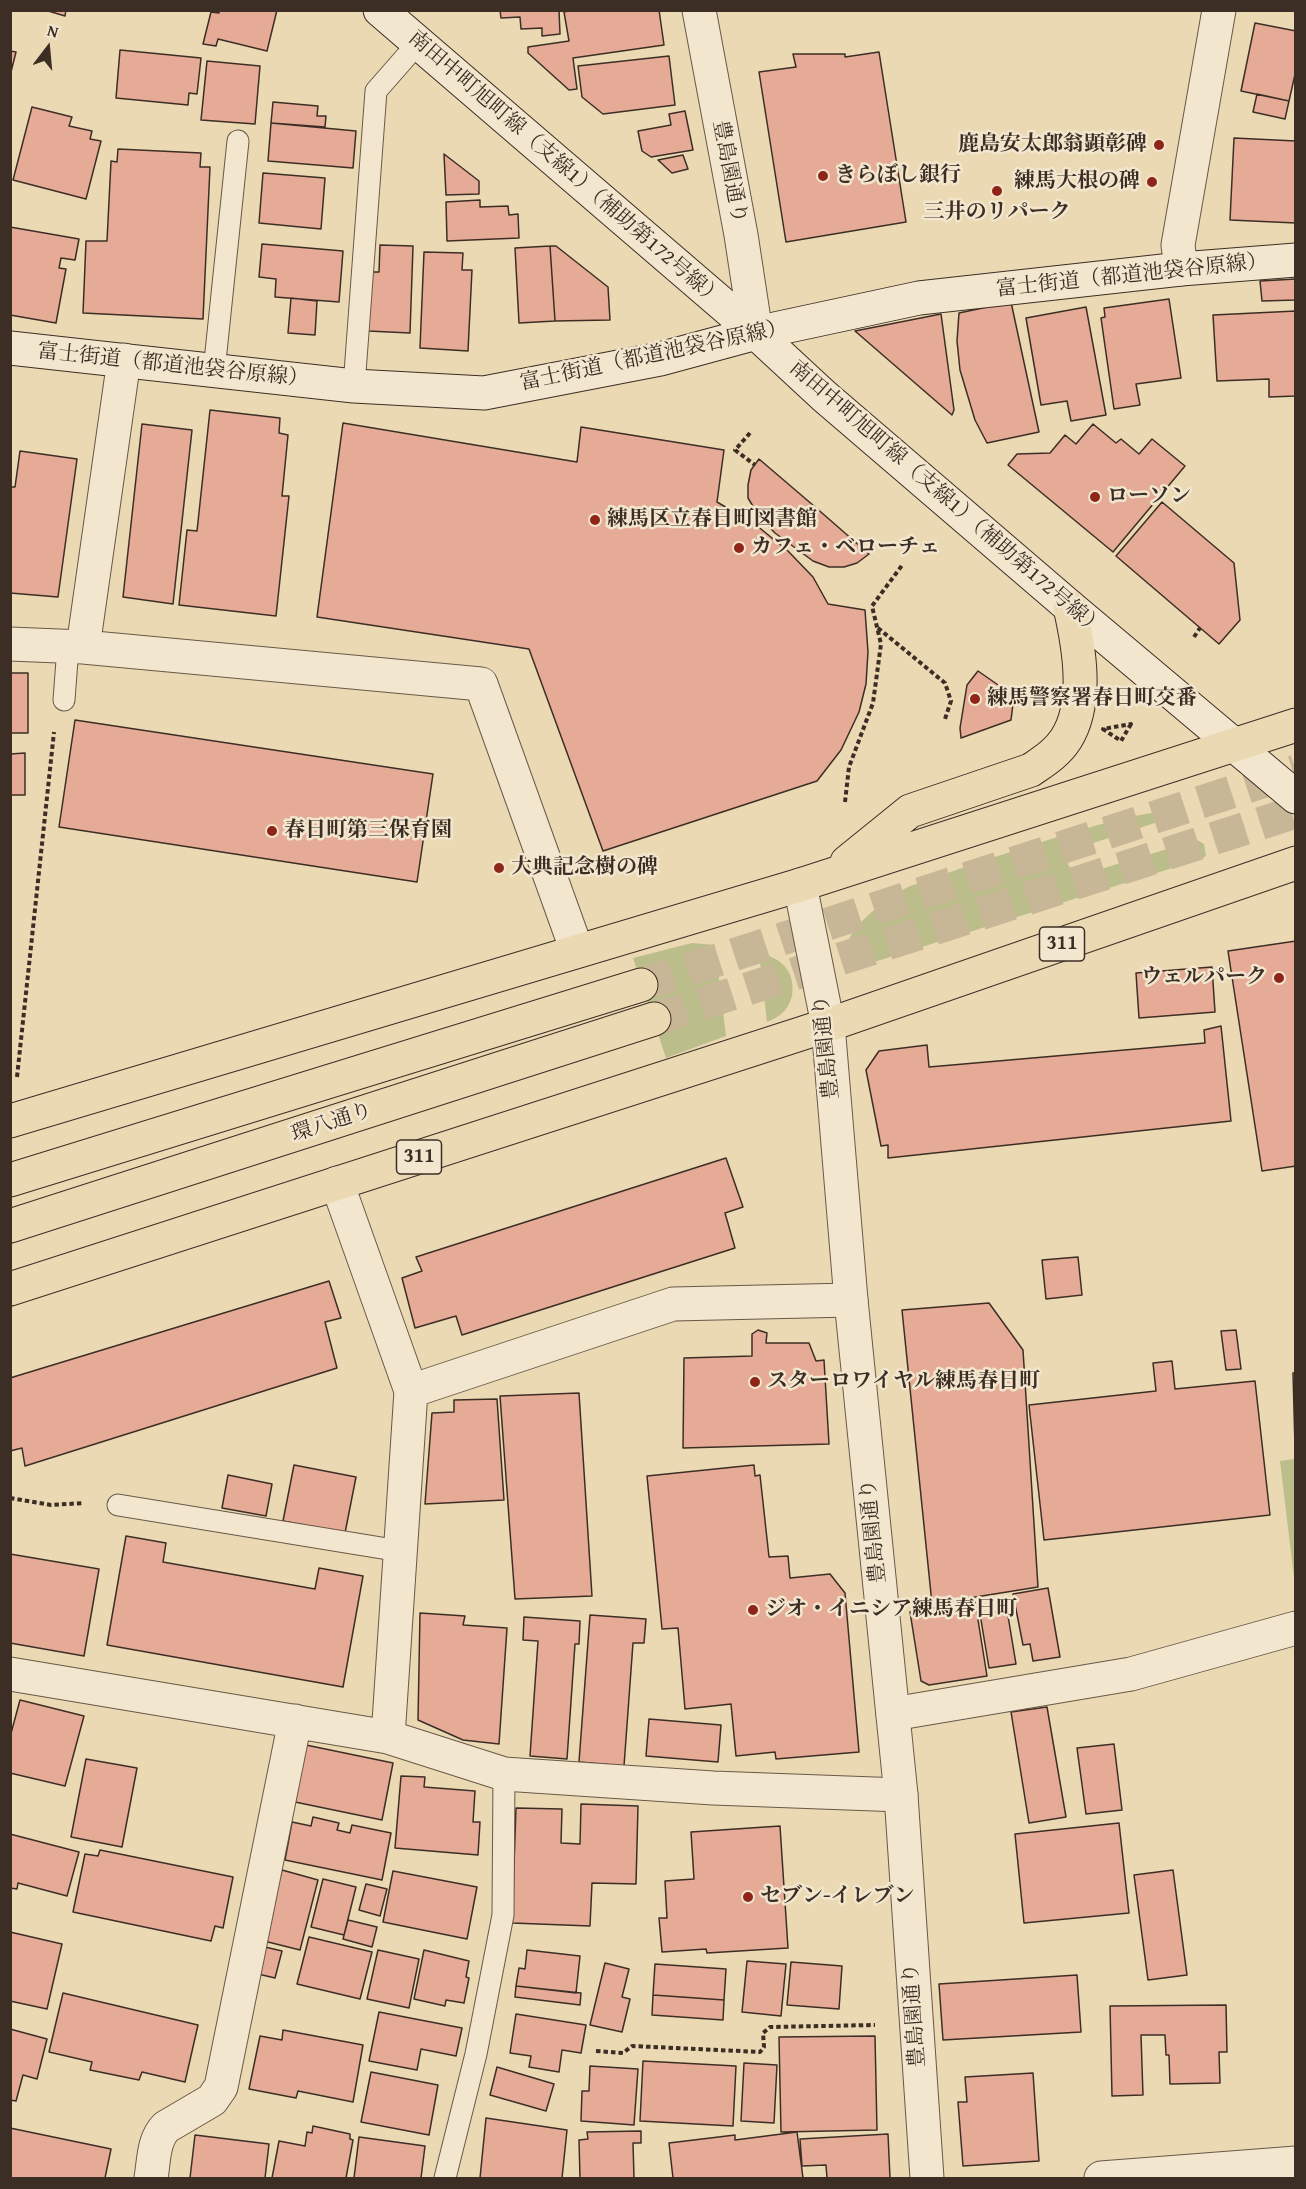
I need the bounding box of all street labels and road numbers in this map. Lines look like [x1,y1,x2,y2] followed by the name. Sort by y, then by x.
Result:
[403,26,727,312] street label: 南田中町旭町線（支線1）（補助第172号線）
[707,118,751,226] street label: 豊島園通り
[995,249,1269,303] street label: 富士街道（都道池袋谷原線）
[518,315,790,397] street label: 富士街道（都道池袋谷原線）
[36,339,310,393] street label: 富士街道（都道池袋谷原線）
[784,356,1108,642] street label: 南田中町旭町線（支線1）（補助第172号線）
[1040,927,1084,961] road number: 311
[809,993,845,1101] street label: 豊島園通り
[288,1098,376,1148] street label: 環八通り
[396,1140,442,1174] road number: 311
[856,1477,892,1585] street label: 豊島園通り
[899,1962,931,2068] street label: 豊島園通り

